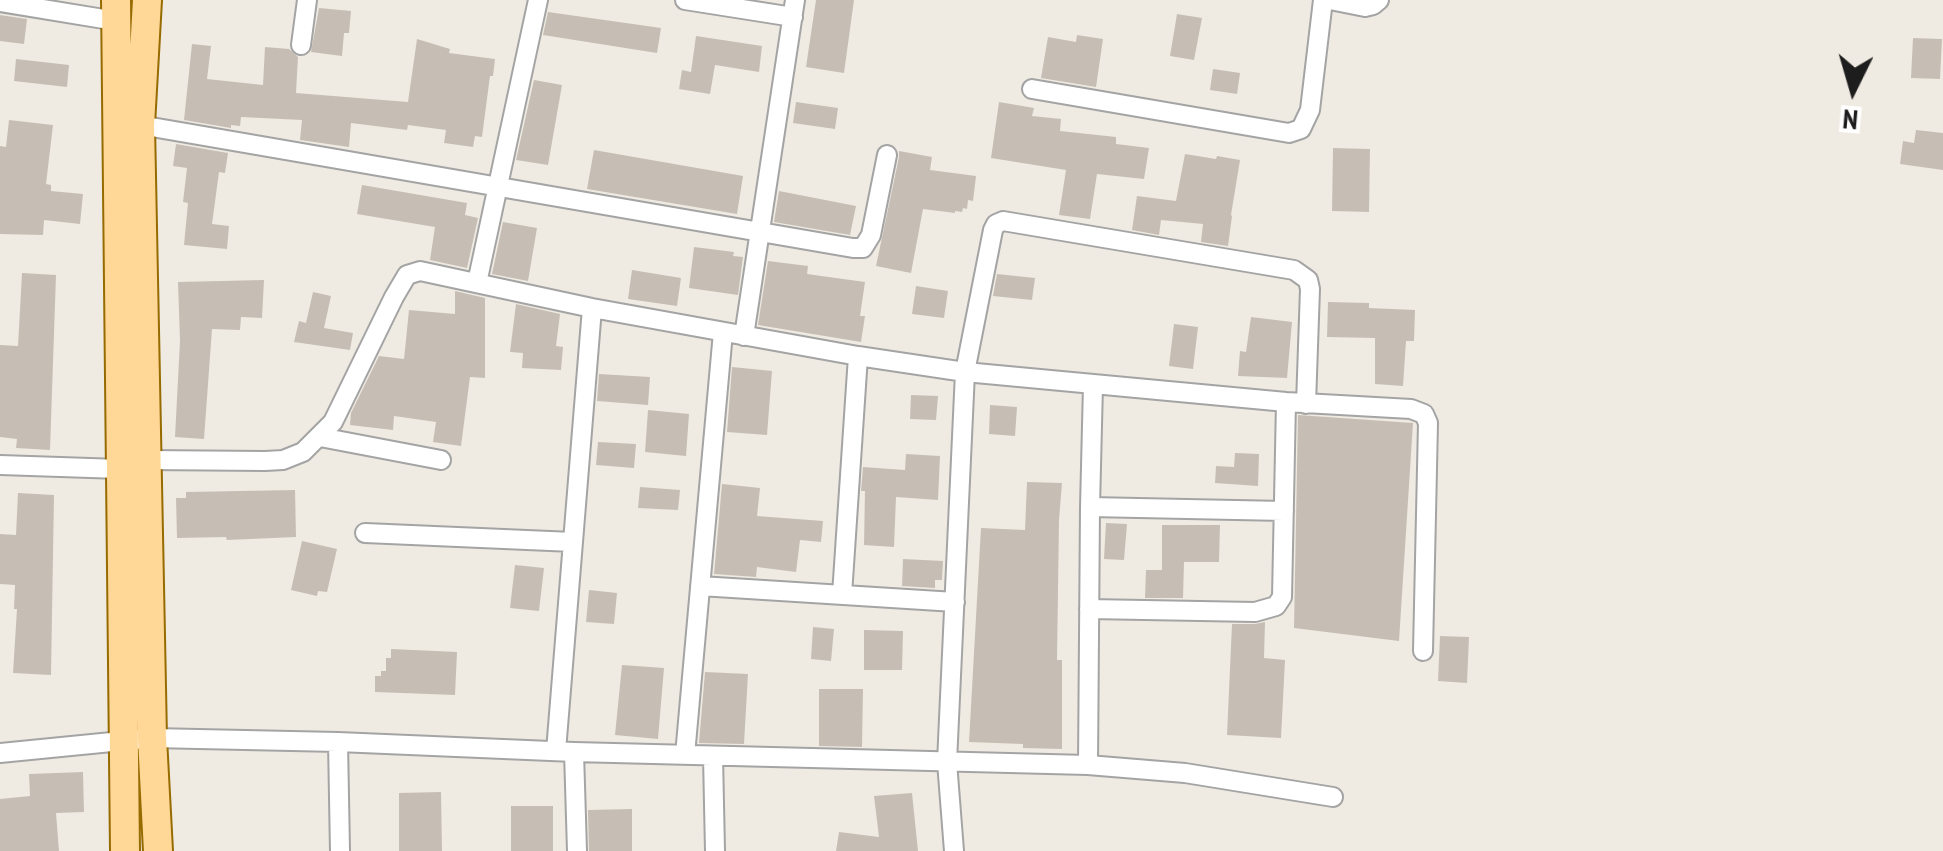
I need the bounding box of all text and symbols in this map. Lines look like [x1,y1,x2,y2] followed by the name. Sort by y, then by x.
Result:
[1803,40,1903,140] north arrow
[1841,101,1859,139] text: N

